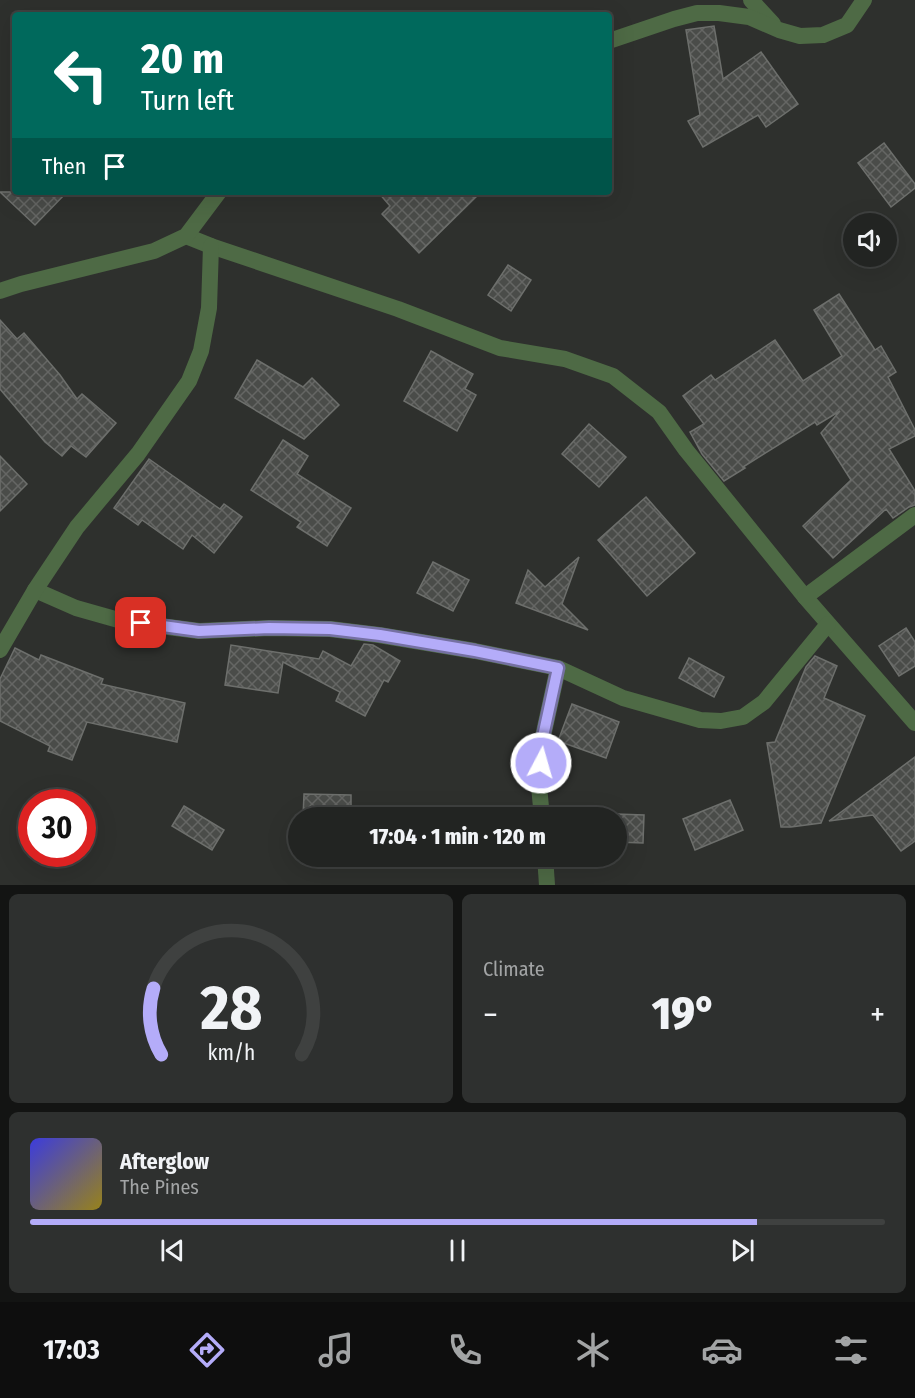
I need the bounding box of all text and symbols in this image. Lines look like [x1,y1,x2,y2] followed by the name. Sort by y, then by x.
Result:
[141,34,224,84] text: 20 m
[42,36,120,114] icon: left
[141,85,234,117] text: Turn left
[98,150,131,183] icon: arrive
[42,153,86,180] text: Then
[843,213,897,267] map controls
[843,213,897,267] button: sound
[115,597,166,648] pin
[124,606,157,639] icon: arrive
[509,731,573,795] position arrow
[18,789,96,867] speed limit sign: 30
[369,823,546,850] text: 17:04 · 1 min · 120 m
[483,957,545,981] text: Climate
[199,971,262,1046] text: 28
[652,987,716,1041] text: 19°
[483,995,498,1035] text: −
[870,995,885,1035] text: +
[207,1041,255,1067] text: km/h
[120,1148,209,1175] text: Afterglow
[120,1175,199,1199] text: The Pines
[156,1234,189,1267] icon: previous
[441,1234,474,1267] icon: pause
[726,1234,759,1267] icon: next
[186,1329,228,1371] icon: directions
[315,1329,357,1371] icon: music
[444,1329,486,1371] icon: phone
[572,1329,614,1371] icon: climate
[701,1329,743,1371] icon: car
[830,1329,872,1371] icon: filters
[43,1334,100,1366] text: 17:03

